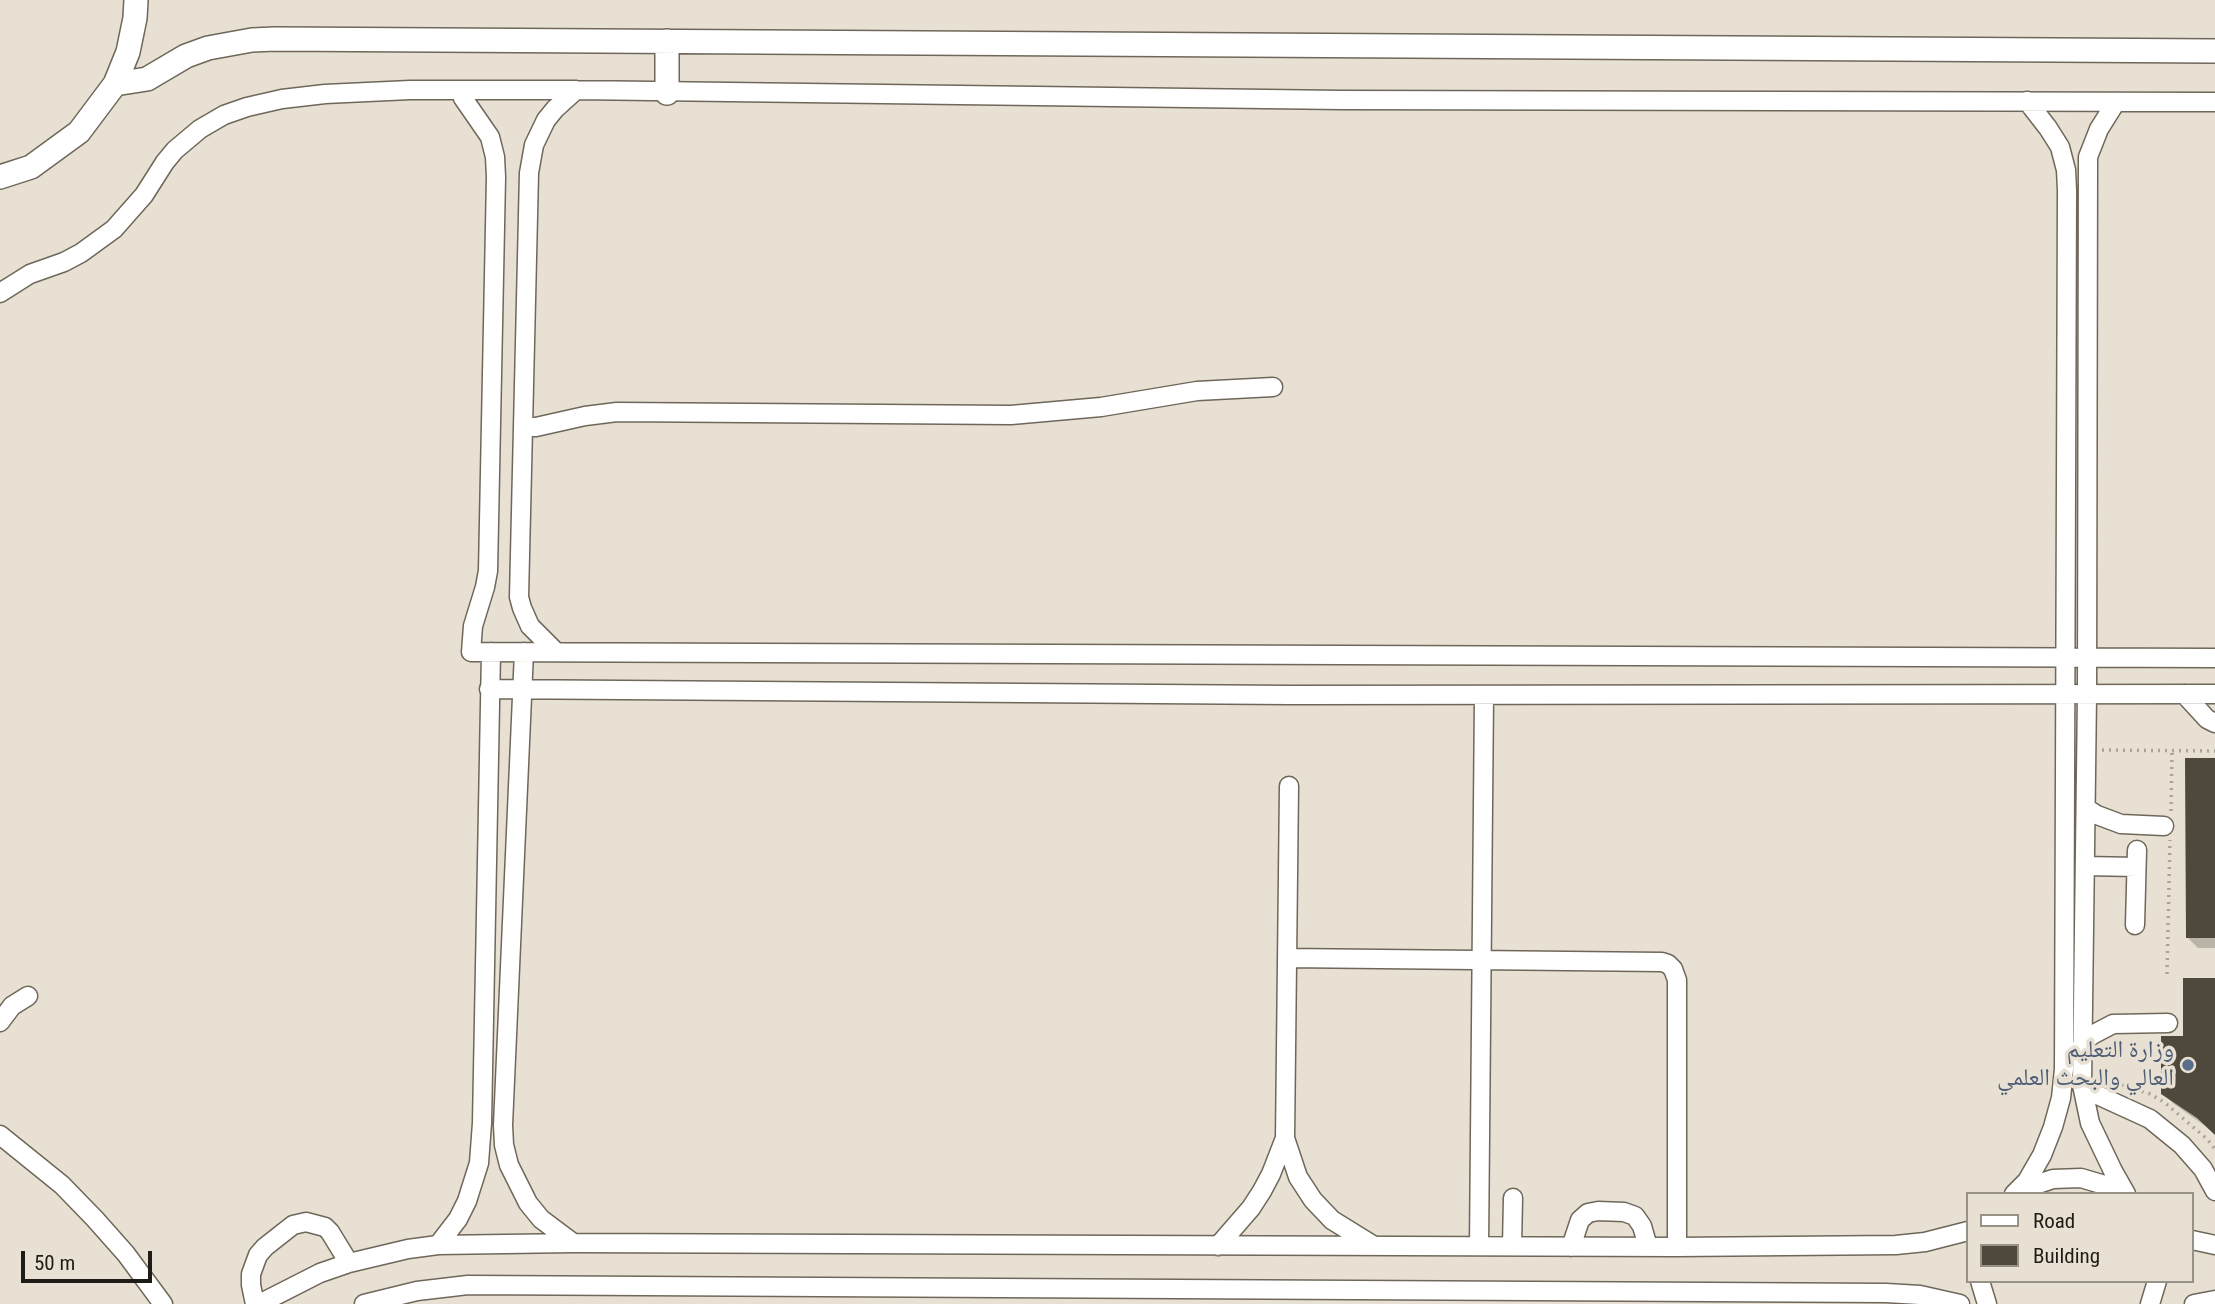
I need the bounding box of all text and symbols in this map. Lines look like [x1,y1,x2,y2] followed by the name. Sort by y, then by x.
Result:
[1997,1037,2174,1093] place label: وزارة التعليم العالي والبحث العلمي
[2180,1057,2196,1073] marker: وزارة التعليم العالي والبحث العلمي
[1966,1192,2194,1283] legend
[2033,1209,2075,1233] text: Road
[24,1238,156,1282] scale bar
[2033,1244,2100,1268] text: Building
[34,1251,75,1275] text: 50 m

